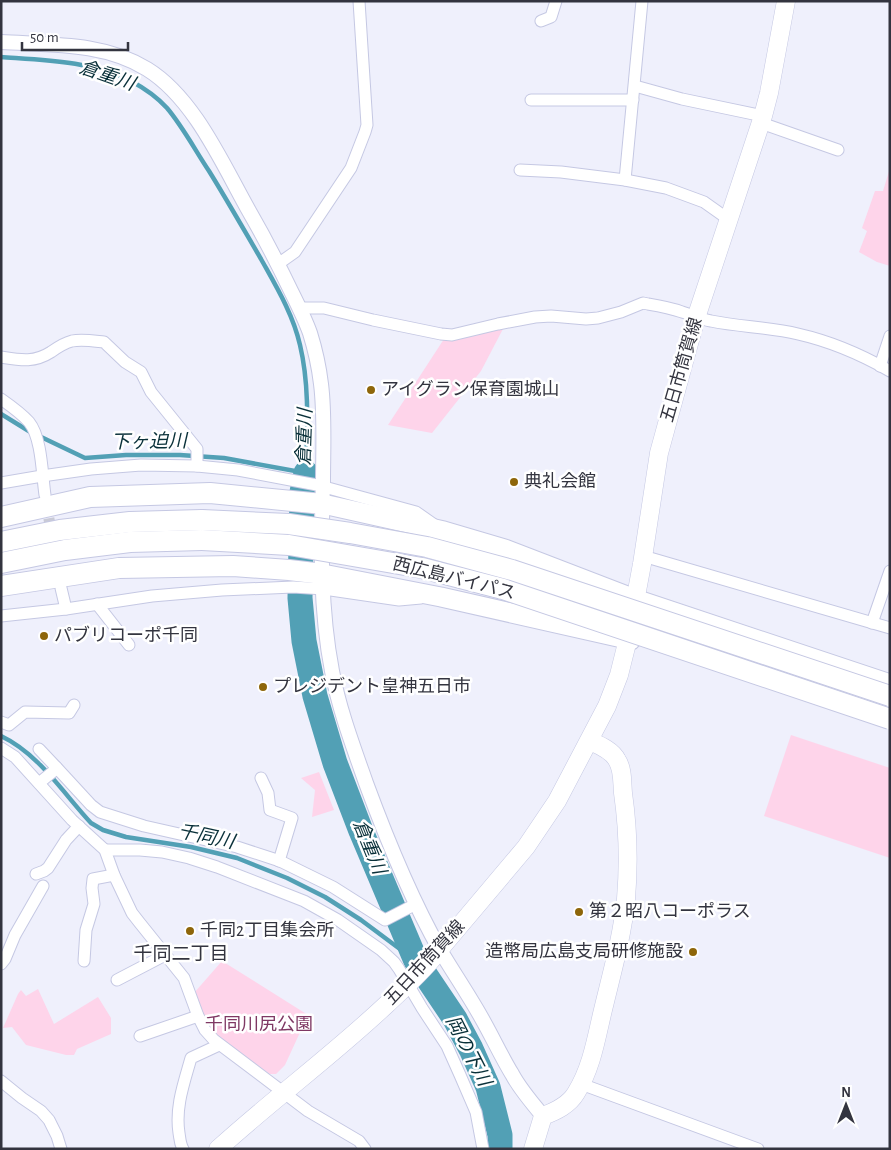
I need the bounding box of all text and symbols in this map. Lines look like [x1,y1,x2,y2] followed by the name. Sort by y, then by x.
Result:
[22,20,129,52] scale bar
[30,30,59,45] text: 50 m
[77,57,139,95] water label: 倉重川
[657,315,706,424] street label: 五日市筒賀線
[381,379,560,399] place label: アイグラン保育園城山
[365,384,377,396] marker: アイグラン保育園城山
[294,406,316,466] water label: 倉重川
[111,431,189,452] water label: 下ヶ迫川
[524,471,596,491] place label: 典礼会館
[508,476,520,488] marker: 典礼会館
[391,553,518,603] street label: 西広島バイパス
[54,625,198,645] place label: パブリコーポ千同
[38,630,50,642] marker: パブリコーポ千同
[273,676,471,696] place label: プレジデント皇神五日市
[257,681,269,693] marker: プレジデント皇神五日市
[350,817,390,879] water label: 倉重川
[176,821,238,853] water label: 千同川
[589,901,751,921] place label: 第２昭八コーポラス
[573,906,585,918] marker: 第２昭八コーポラス
[380,916,468,1009] street label: 五日市筒賀線
[200,920,334,940] place label: 千同2丁目集会所
[184,925,196,937] marker: 千同2丁目集会所
[485,941,683,961] place label: 造幣局広島支局研修施設
[133,944,229,964] district label: 千同二丁目
[687,946,699,958] marker: 造幣局広島支局研修施設
[442,1013,495,1091] water label: 岡の下川
[205,1015,313,1034] park label: 千同川尻公園
[821,1080,871,1130] north arrow
[841,1086,851,1100] text: N

